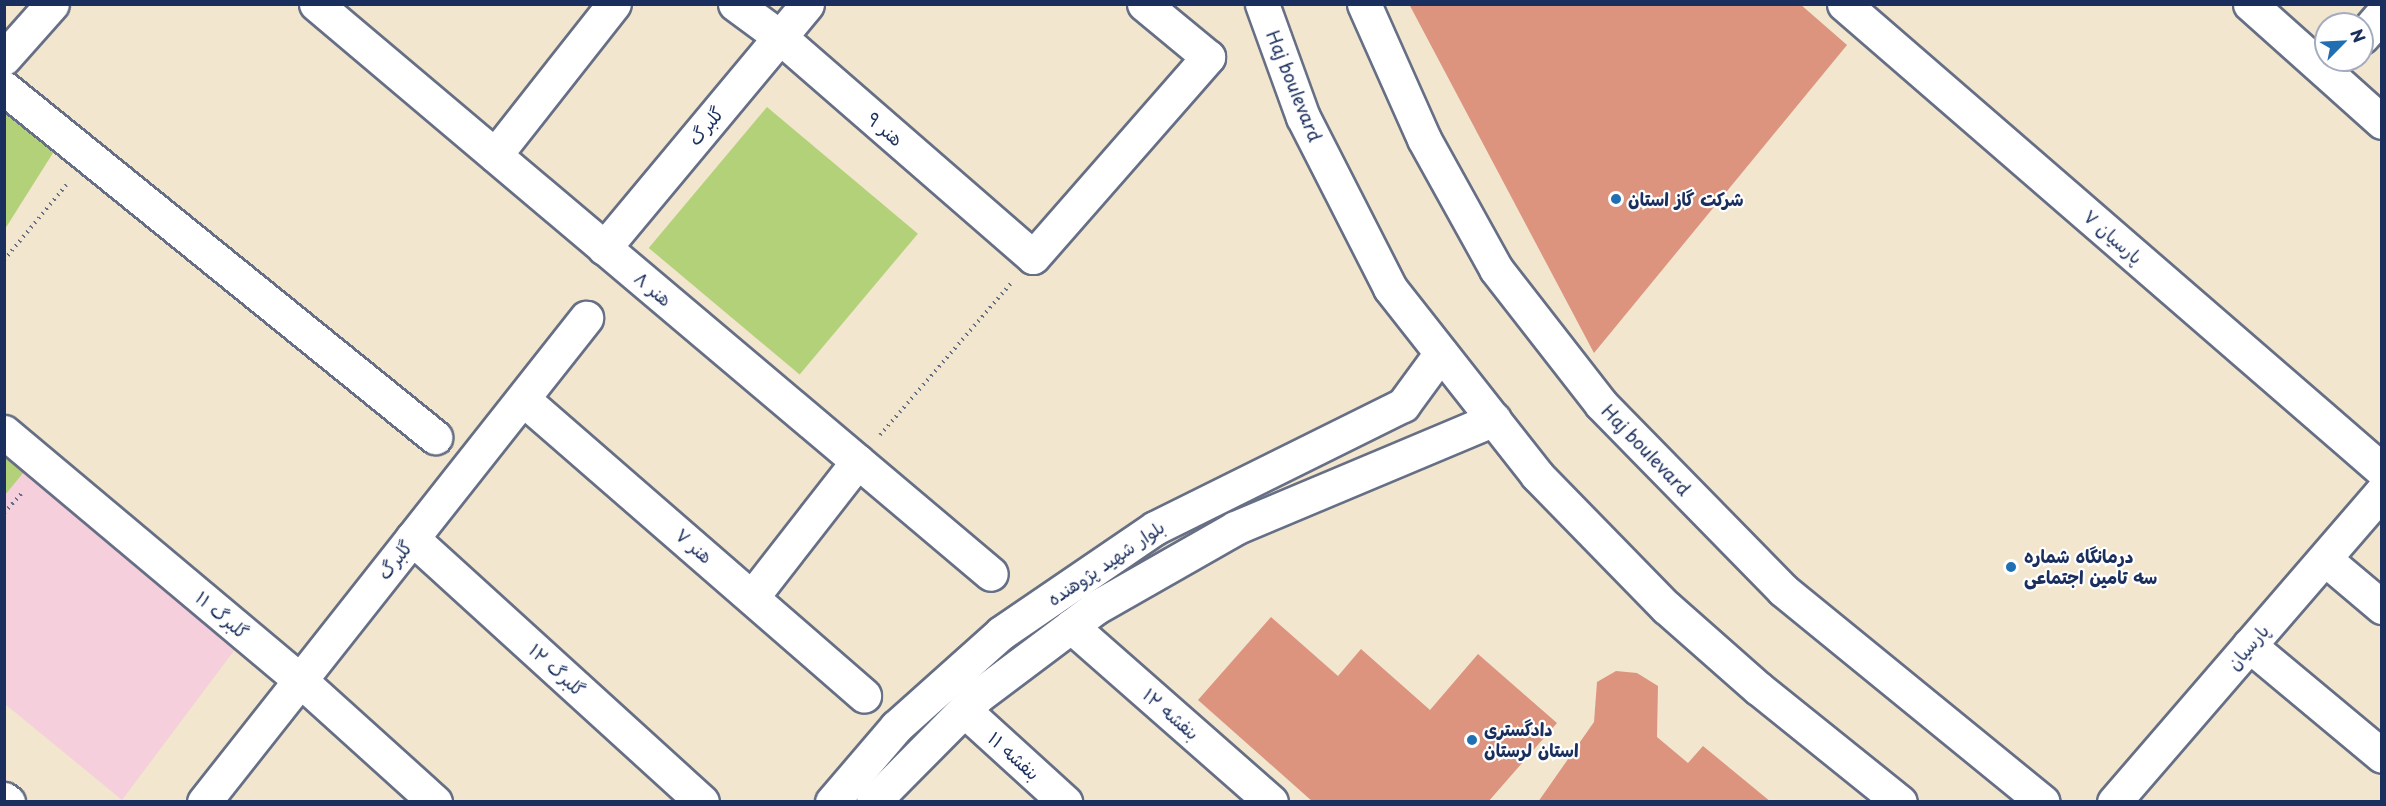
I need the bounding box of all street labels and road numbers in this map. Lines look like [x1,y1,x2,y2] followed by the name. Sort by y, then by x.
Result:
[1262,27,1326,145] street label: Haj boulevard
[684,102,728,150] street label: گلبرگ
[863,107,907,151] street label: هنر ۹
[2079,205,2147,269] street label: پارسیان ۷
[630,267,676,311] street label: هنر ۸
[1597,400,1695,500] street label: Haj boulevard
[1043,516,1169,610] street label: بلوار شهید پژوهنده
[671,524,717,568] street label: هنر ۷
[373,536,417,584] street label: گلبرگ
[191,587,253,643] street label: گلبرگ ۱۱
[2223,620,2273,674] street label: پارسیان
[524,639,590,701] street label: گلبرگ ۱۲
[1138,684,1204,744] street label: بنفشه ۱۲
[984,727,1044,785] street label: بنفشه ۱۱

